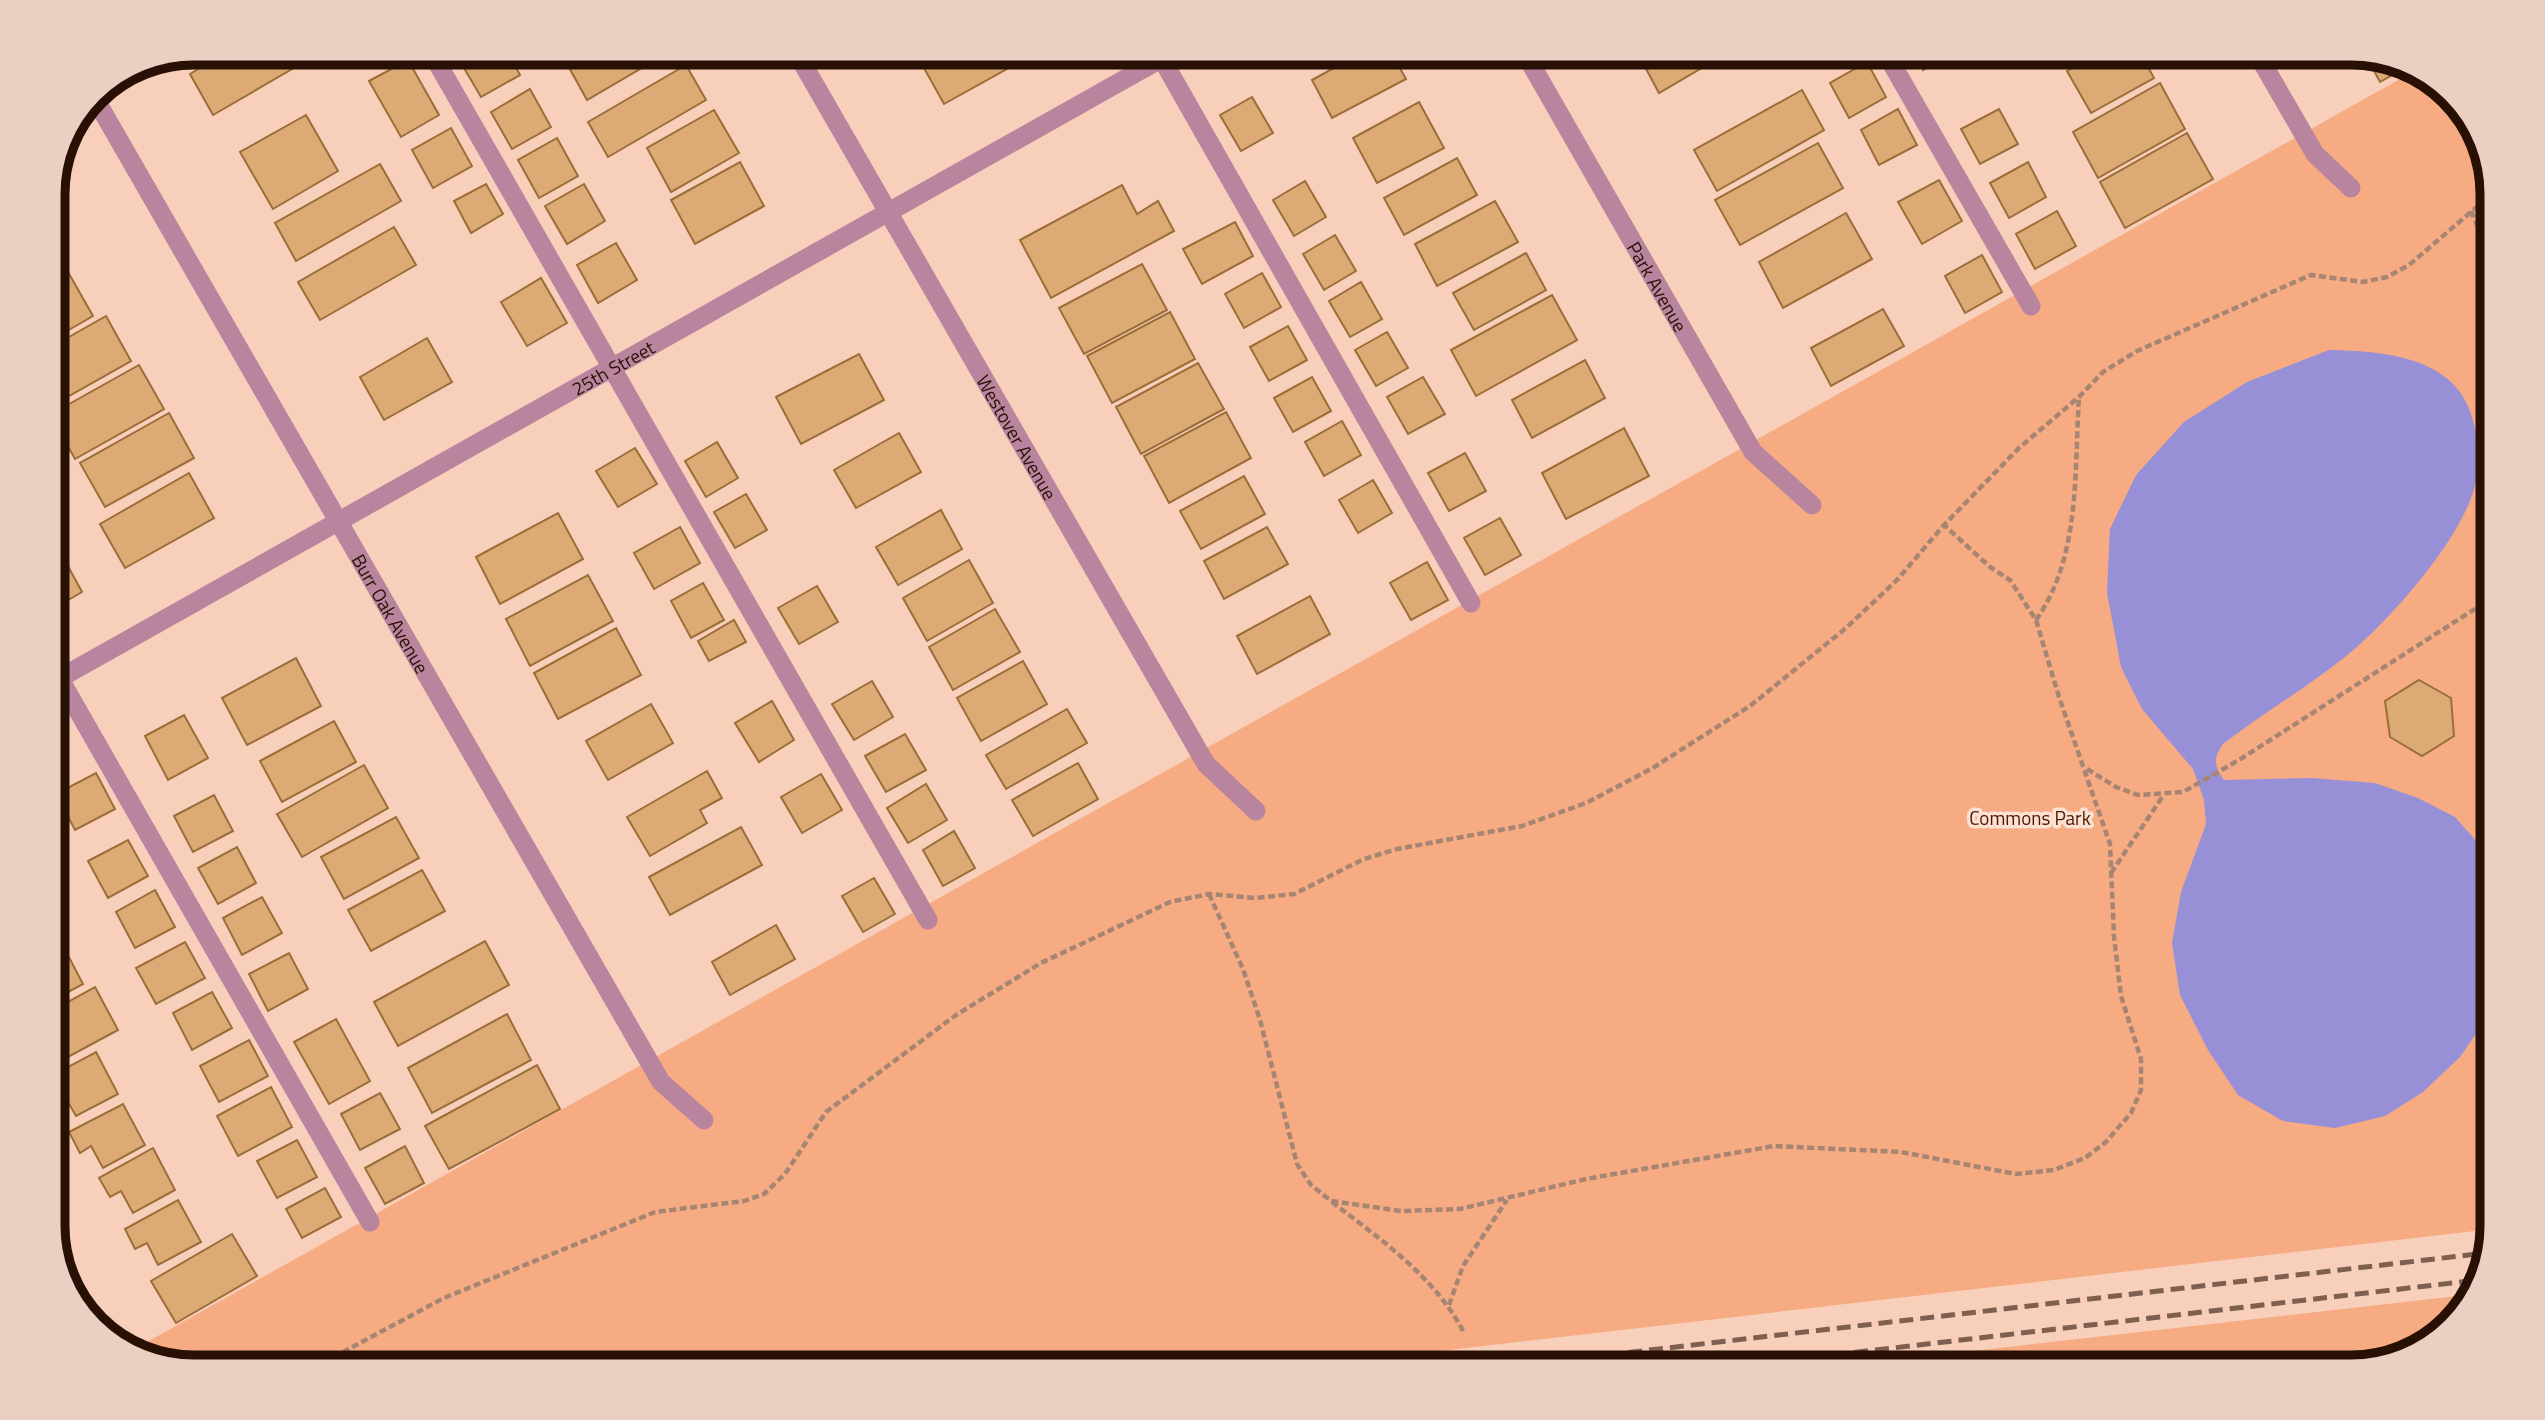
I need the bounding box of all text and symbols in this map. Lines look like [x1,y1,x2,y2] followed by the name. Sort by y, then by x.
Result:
[1621,236,1696,337] street label: Park Avenue
[566,332,660,402] street label: 25th Street
[970,369,1065,505] street label: Westover Avenue
[345,548,437,679] street label: Burr Oak Avenue
[1969,803,2091,832] park label: Commons Park

